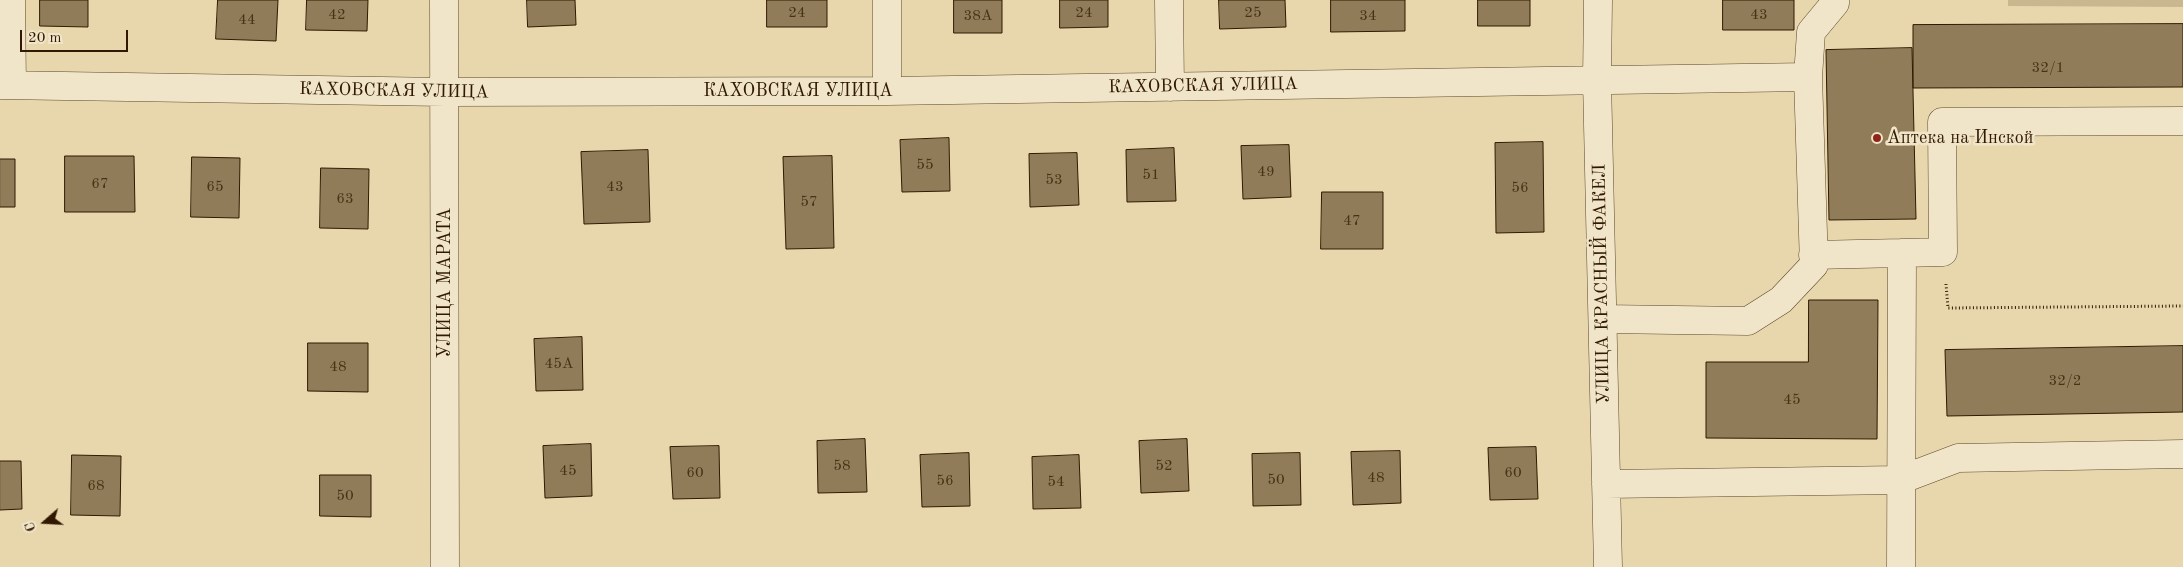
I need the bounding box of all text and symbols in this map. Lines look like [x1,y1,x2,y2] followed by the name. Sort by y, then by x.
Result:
[788,4,806,22] house number: 24
[1075,4,1093,22] house number: 24
[1244,4,1262,22] house number: 25
[328,6,346,24] house number: 42
[1750,6,1768,24] house number: 43
[964,7,992,25] house number: 38А
[1359,7,1377,25] house number: 34
[238,11,256,29] house number: 44
[22,20,130,52] scale bar
[28,31,62,46] text: 20 m
[2032,59,2064,77] house number: 32/1
[1108,74,1298,98] street label: КАХОВСКАЯ УЛИЦА
[299,79,489,103] street label: КАХОВСКАЯ УЛИЦА
[703,80,893,102] street label: КАХОВСКАЯ УЛИЦА
[1887,127,2033,149] place label: Аптека на Инской
[1871,132,1883,144] marker: Аптека на Инской
[916,156,934,174] house number: 55
[1257,163,1275,181] house number: 49
[1589,164,1615,404] street label: УЛИЦА КРАСНЫЙ ФАКЕЛ
[1142,166,1160,184] house number: 51
[1045,171,1063,189] house number: 53
[91,175,109,193] house number: 67
[206,178,224,196] house number: 65
[606,178,624,196] house number: 43
[1511,179,1529,197] house number: 56
[336,190,354,208] house number: 63
[800,193,818,211] house number: 57
[434,208,456,358] street label: УЛИЦА МАРАТА
[1343,212,1361,230] house number: 47
[545,355,573,373] house number: 45А
[329,358,347,376] house number: 48
[2049,372,2081,390] house number: 32/2
[1783,391,1801,409] house number: 45
[833,457,851,475] house number: 58
[1155,457,1173,475] house number: 52
[559,462,577,480] house number: 45
[686,464,704,482] house number: 60
[1504,464,1522,482] house number: 60
[1367,469,1385,487] house number: 48
[1267,471,1285,489] house number: 50
[936,472,954,490] house number: 56
[1047,473,1065,491] house number: 54
[87,477,105,495] house number: 68
[336,487,354,505] house number: 50
[20,497,70,547] north arrow
[23,520,39,534] text: С

